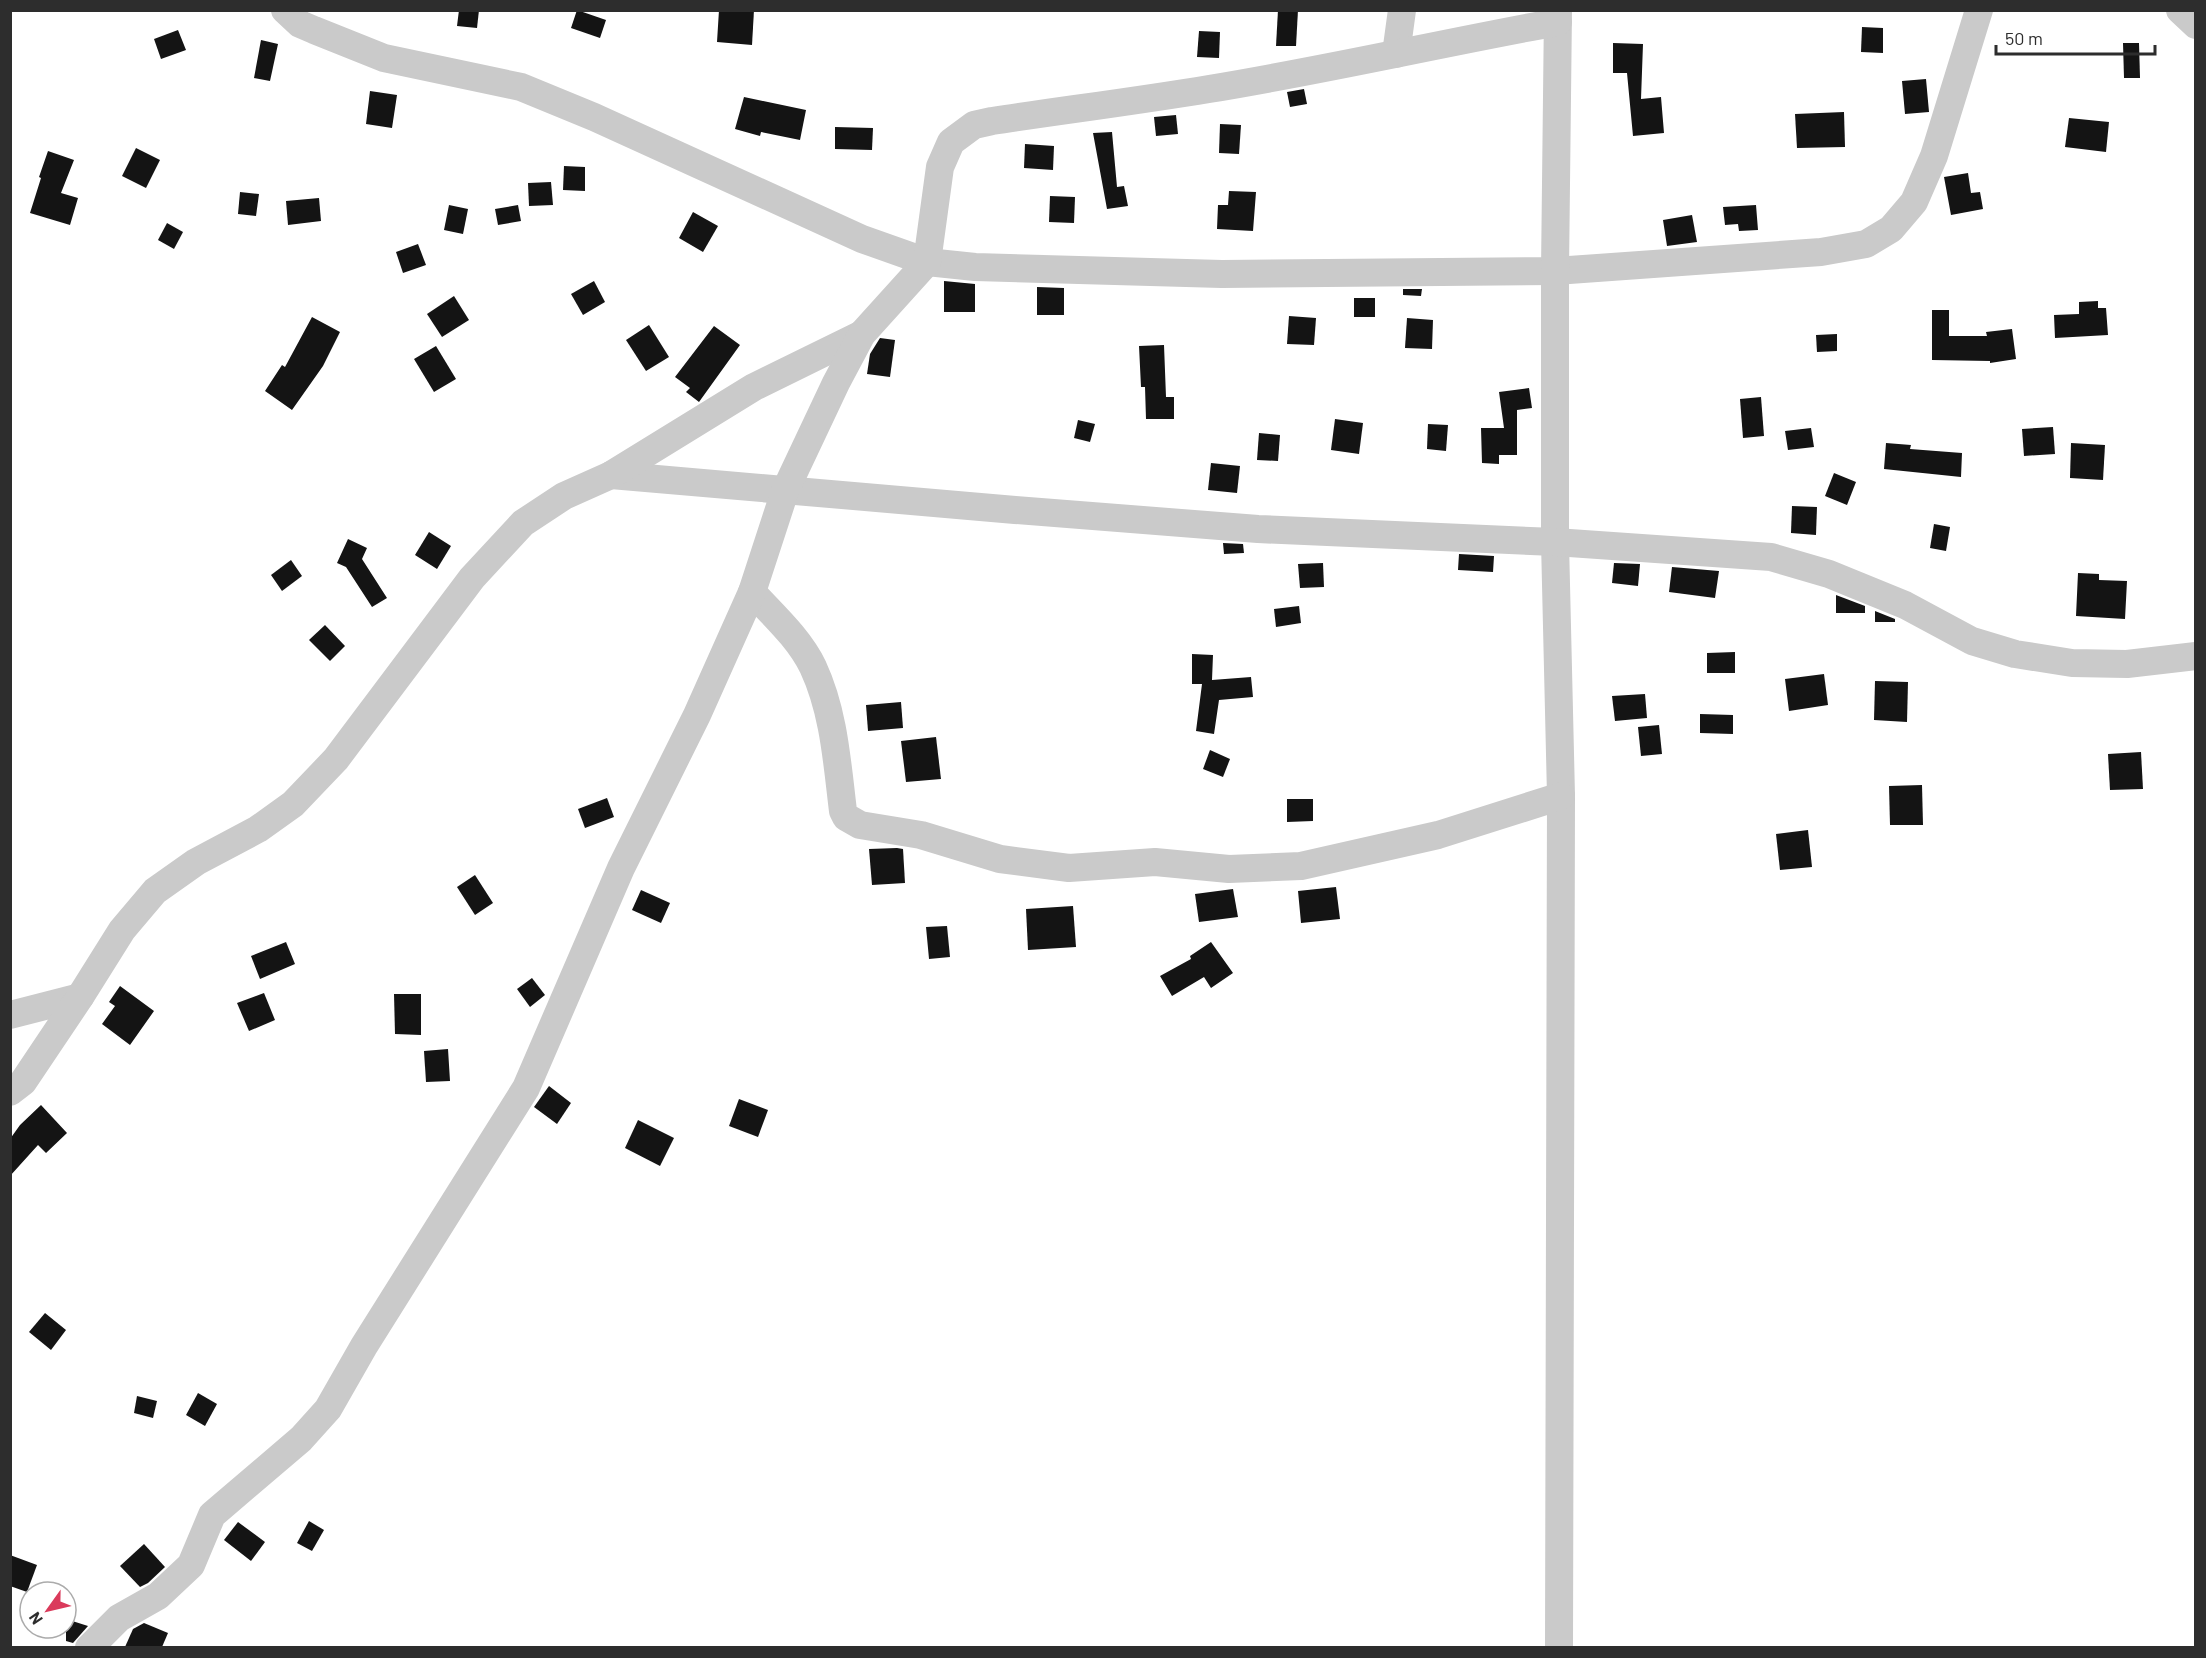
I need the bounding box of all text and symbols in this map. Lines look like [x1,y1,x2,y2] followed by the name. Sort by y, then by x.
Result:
[1996,18,2155,56] scale bar
[2005,27,2043,49] text: 50 m
[18,1580,78,1640] north arrow
[24,1609,46,1628] text: N

